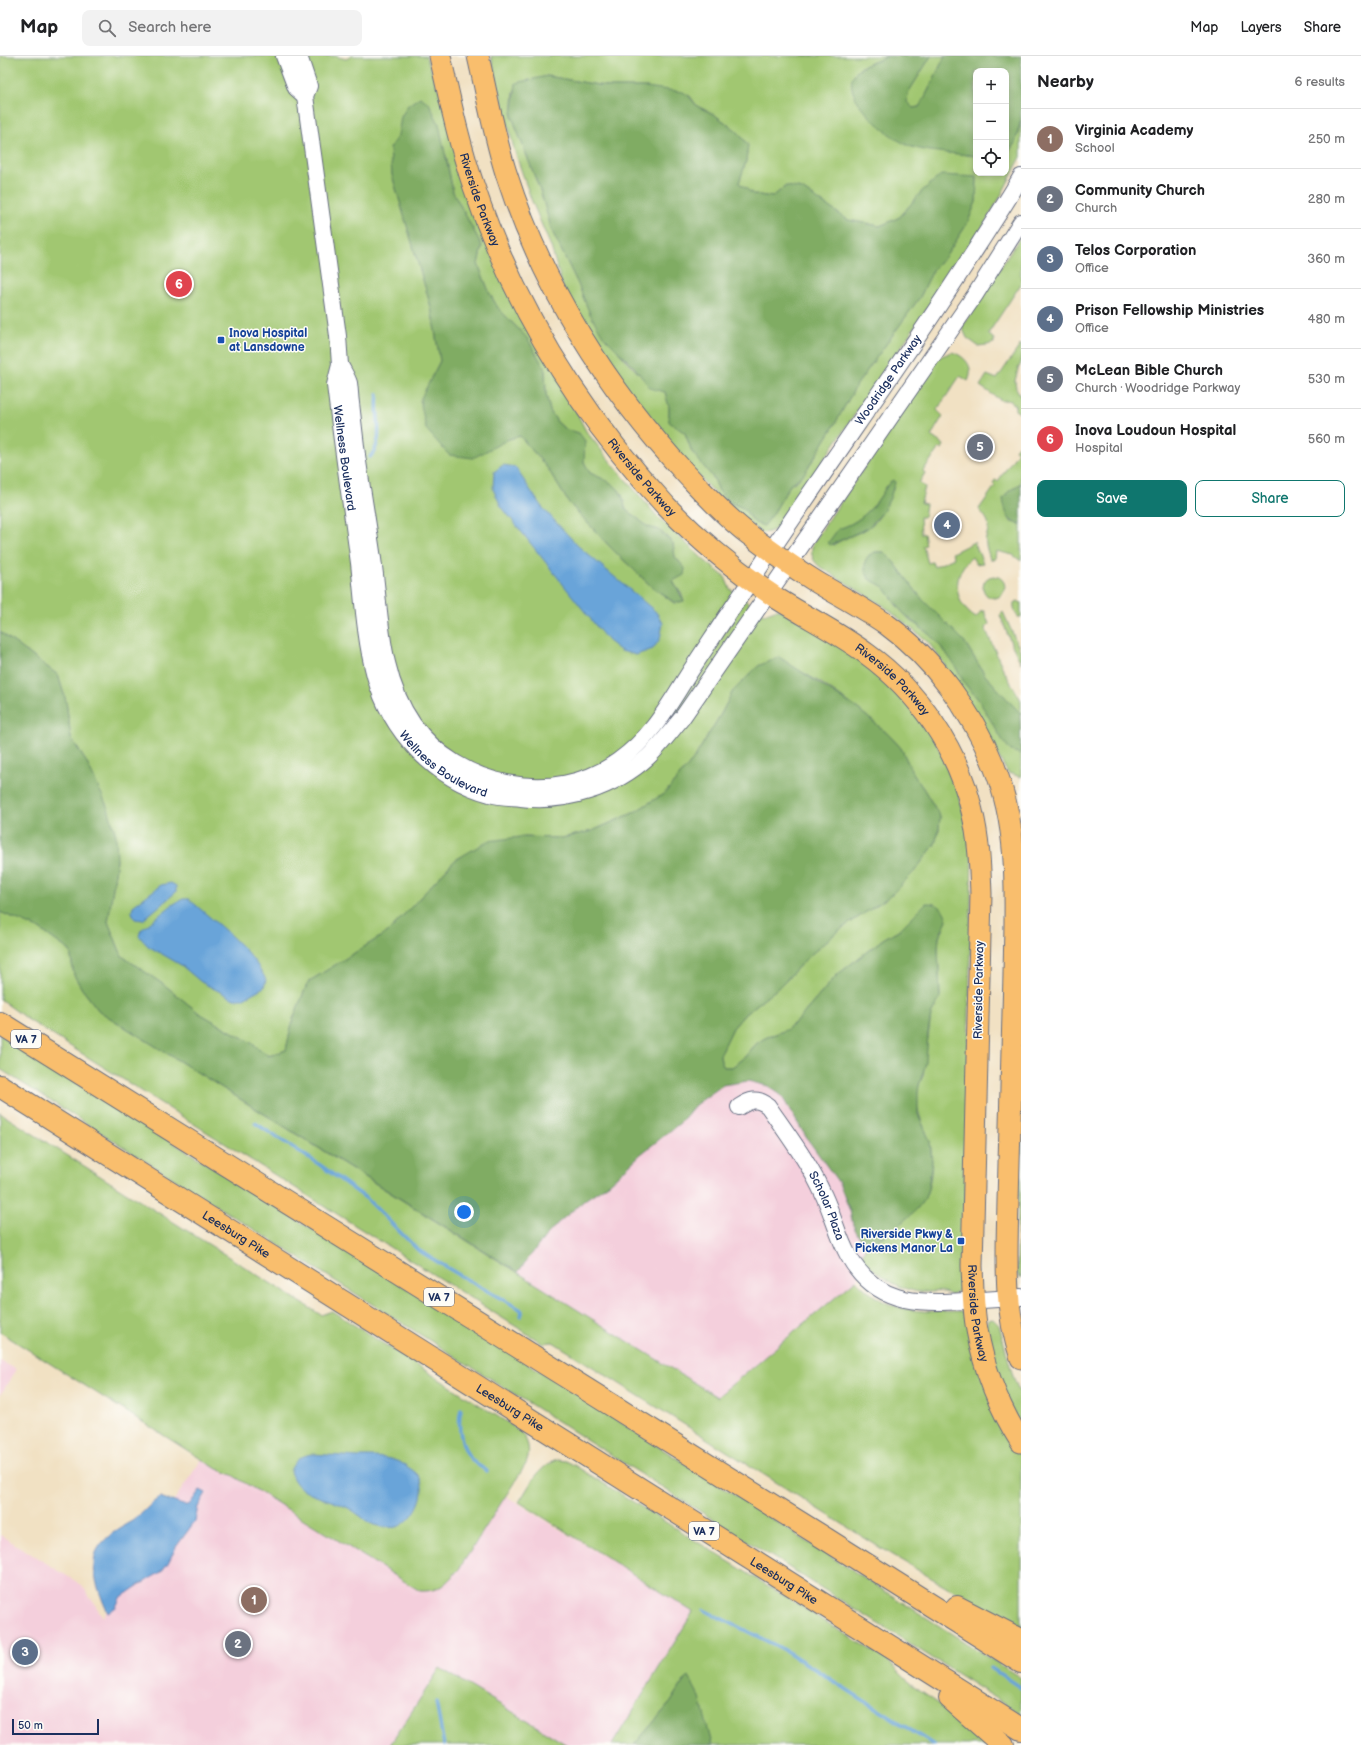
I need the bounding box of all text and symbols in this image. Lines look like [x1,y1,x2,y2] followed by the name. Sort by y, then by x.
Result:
[82,10,362,46] search box
[20,16,58,39] text: Map
[96,17,118,39] icon: search
[128,18,211,37] text: Search here
[1190,19,1218,36] text: Map
[1240,19,1282,36] text: Layers
[1304,19,1341,36] text: Share
[973,68,1009,176] map controls
[973,68,1009,104] button: +
[1037,72,1094,92] text: Nearby
[1295,74,1345,90] text: 6 results
[973,104,1009,140] button: −
[1075,121,1193,140] text: Virginia Academy
[1047,131,1053,147] text: 1
[1308,131,1345,147] text: 250 m
[973,140,1009,176] button: locate
[1075,140,1115,156] text: School
[456,151,503,249] street label: Riverside Parkway
[1075,181,1205,200] text: Community Church
[1046,191,1054,207] text: 2
[1308,191,1345,207] text: 280 m
[1075,200,1117,216] text: Church
[1075,241,1196,260] text: Telos Corporation
[1046,251,1054,267] text: 3
[1307,251,1345,267] text: 360 m
[1075,260,1109,276] text: Office
[166,269,192,299] pin: 6
[1075,301,1264,320] text: Prison Fellowship Ministries
[1046,311,1054,327] text: 4
[1308,311,1345,327] text: 480 m
[1075,320,1109,336] text: Office
[229,326,307,355] place label: Inova Hospital at Lansdowne
[852,331,925,428] street label: Woodridge Parkway
[216,335,226,345] marker: Inova Hospital at Lansdowne
[1075,361,1223,380] text: McLean Bible Church
[1046,371,1054,387] text: 5
[1308,371,1345,387] text: 530 m
[1075,380,1240,396] text: Church · Woodridge Parkway
[330,404,359,512] street label: Wellness Boulevard
[1075,421,1236,440] text: Inova Loudoun Hospital
[1046,431,1054,447] text: 6
[1308,431,1345,447] text: 560 m
[967,432,993,462] pin: 5
[604,435,680,520] street label: Riverside Parkway
[1075,440,1123,456] text: Hospital
[1037,480,1187,517] button: Save
[1195,480,1345,517] button: Share
[934,510,960,540] pin: 4
[852,640,933,719] street label: Riverside Parkway
[396,727,489,800] street label: Wellness Boulevard
[971,940,987,1039] street label: Riverside Parkway
[11,1030,41,1048] road number: VA 7
[805,1168,848,1242] street label: Scholar Plaza
[454,1202,474,1222] your location
[199,1207,273,1262] street label: Leesburg Pike
[855,1227,953,1256] place label: Riverside Pkwy & Pickens Manor La
[956,1236,966,1246] marker: Riverside Pkwy & Pickens Manor La
[964,1264,992,1364] street label: Riverside Parkway
[424,1288,454,1306] road number: VA 7
[473,1381,547,1435] street label: Leesburg Pike
[689,1522,719,1540] road number: VA 7
[747,1554,821,1608] street label: Leesburg Pike
[241,1585,267,1615] pin: 1
[225,1629,251,1659] pin: 2
[12,1637,38,1667] pin: 3
[12,1717,99,1736] scale bar
[18,1719,43,1732] text: 50 m

